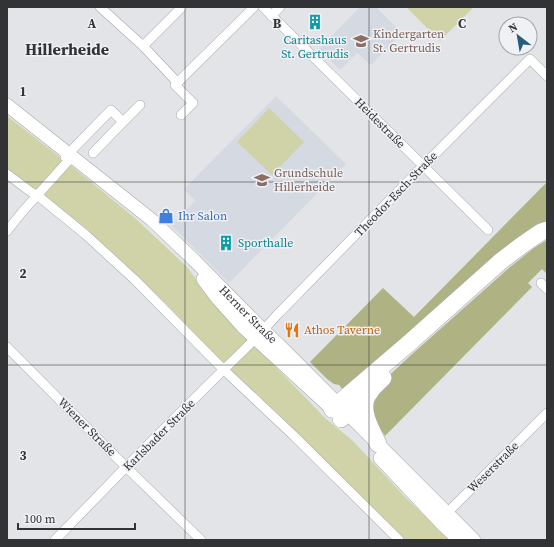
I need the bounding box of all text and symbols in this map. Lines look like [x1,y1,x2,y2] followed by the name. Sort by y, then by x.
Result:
[306,13,324,31] building icon: Caritashaus St. Gertrudis
[88,15,97,32] text: A
[273,15,282,32] text: B
[458,15,466,32] text: C
[498,16,538,56] north arrow
[506,19,520,36] text: N
[373,26,444,56] place label: Kindergarten St. Gertrudis
[281,32,349,62] place label: Caritashaus St. Gertrudis
[352,32,370,50] school or university icon: Kindergarten St. Gertrudis
[25,38,109,60] district label: Hillerheide
[19,83,27,100] text: 1
[351,94,409,152] street label: Heidestraße
[351,148,441,240] street label: Theodor-Esch-Straße
[274,165,343,195] place label: Grundschule Hillerheide
[253,171,271,189] school or university icon: Grundschule Hillerheide
[157,207,175,225] shop icon: Ihr Salon
[178,208,227,224] place label: Ihr Salon
[217,234,235,252] building icon: Sporthalle
[238,235,293,251] place label: Sporthalle
[19,265,27,282] text: 2
[216,282,281,347] street label: Herner Straße
[283,321,301,339] restaurant icon: Athos Taverne
[304,322,380,338] place label: Athos Taverne
[54,394,120,460] street label: Wiener Straße
[120,396,198,474] street label: Karlsbader Straße
[464,438,522,496] street label: Weserstraße
[19,447,27,464] text: 3
[18,505,135,531] scale bar
[24,511,56,527] text: 100 m

